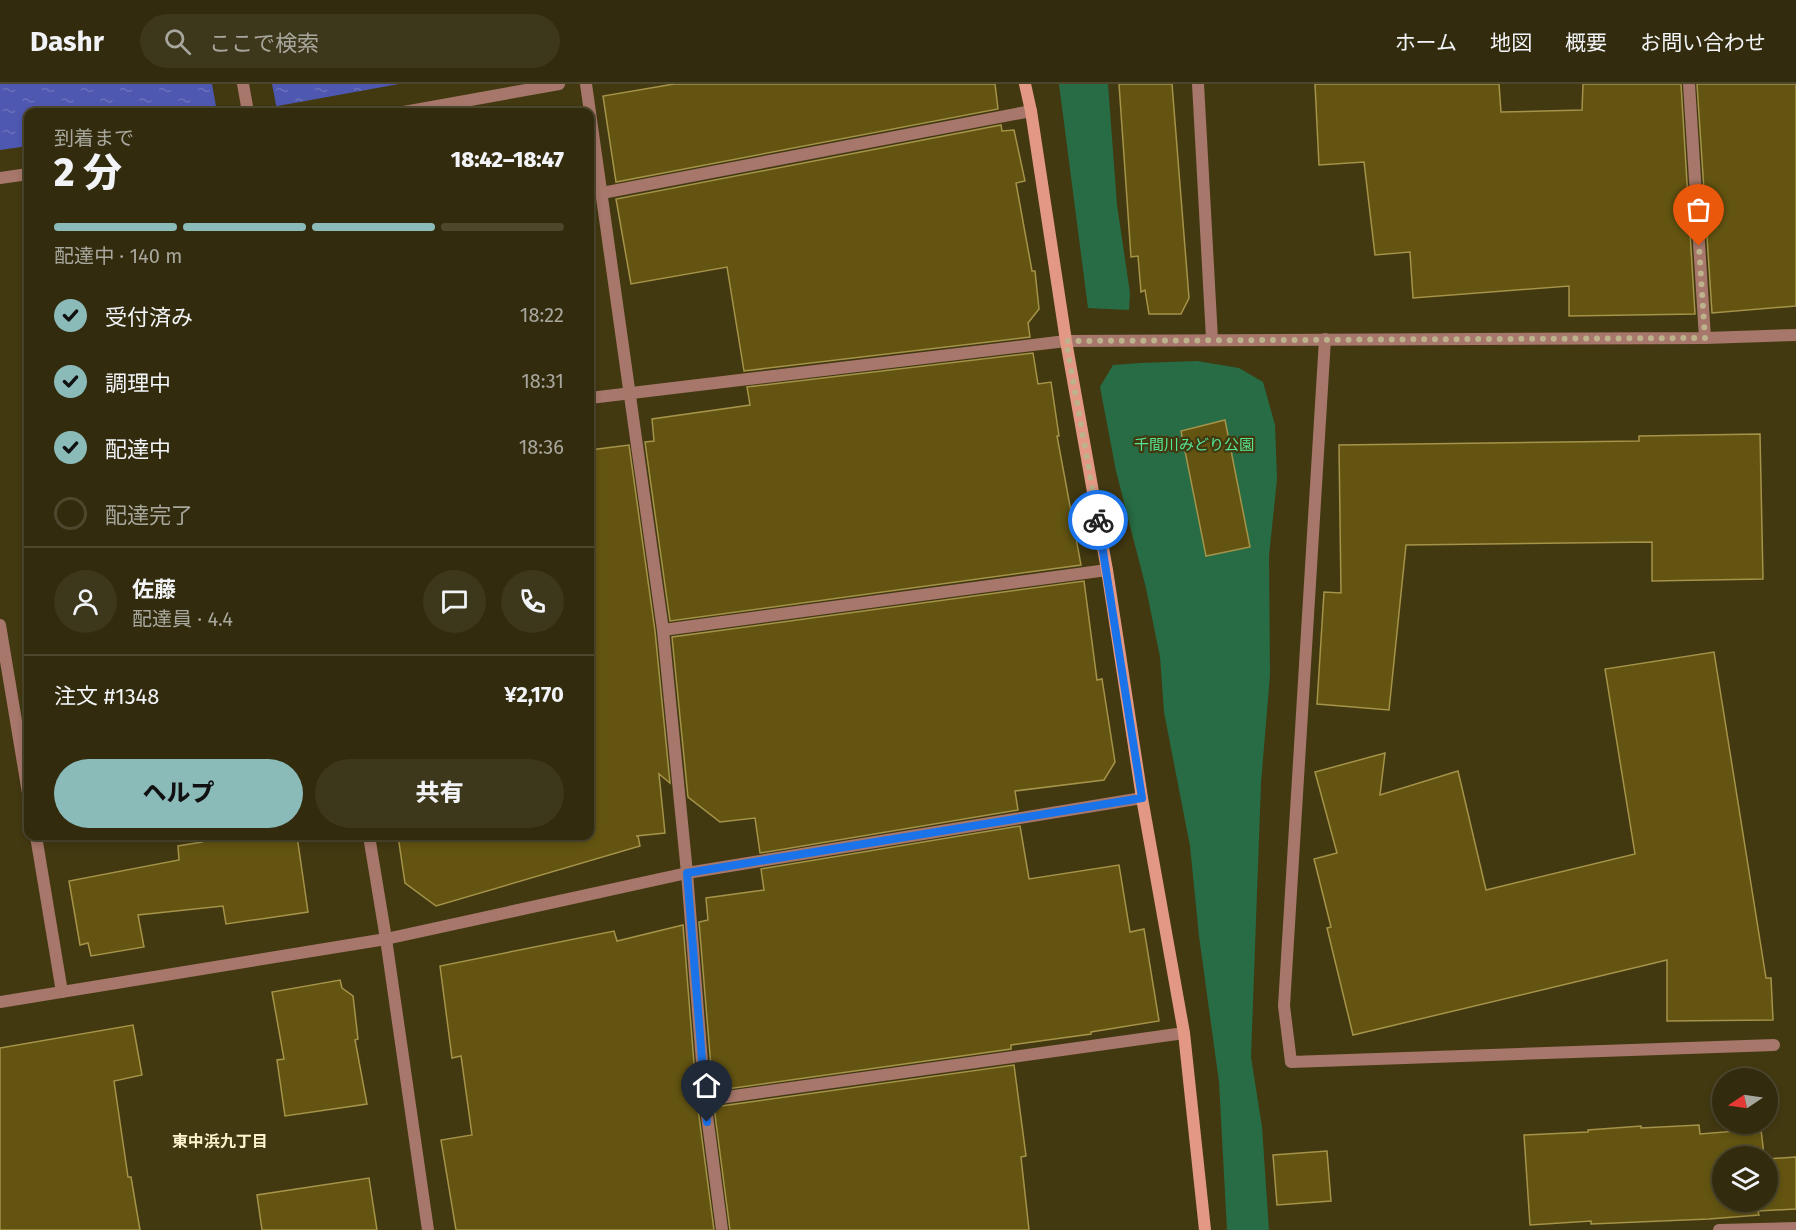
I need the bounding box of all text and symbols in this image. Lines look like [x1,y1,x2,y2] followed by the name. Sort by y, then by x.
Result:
[140,14,560,68] search box
[30,25,104,58] text: Dashr
[161,25,194,58] icon: search
[209,30,319,57] text: ここで検索
[1395,30,1457,56] text: ホーム
[1490,30,1532,56] text: 地図
[1565,30,1607,56] text: 概要
[1640,30,1766,56] text: お問い合わせ
[54,126,134,150] text: 到着まで
[451,146,564,173] text: 18:42–18:47
[54,150,122,196] text: 2 分
[1673,184,1724,246] pin
[1682,193,1715,226] icon: bag
[54,244,182,268] text: 配達中 · 140 m
[54,299,87,332] icon: check
[520,303,564,327] text: 18:22
[105,304,193,331] text: 受付済み
[54,365,87,398] icon: check
[521,369,564,393] text: 18:31
[105,370,171,397] text: 調理中
[54,431,87,464] icon: check
[519,435,564,459] text: 18:36
[105,436,171,463] text: 配達中
[1134,436,1254,454] park label: 千間川みどり公園
[1068,490,1128,550] courier
[105,502,193,529] text: 配達完了
[1082,504,1115,537] icon: bike
[54,570,117,633] button: person
[423,570,486,633] button: chat
[501,570,564,633] button: phone
[132,576,176,603] text: 佐藤
[132,607,233,631] text: 配達員 · 4.4
[504,681,564,708] text: ¥2,170
[54,683,159,710] text: 注文 #1348
[54,759,303,828] button: ヘルプ
[315,759,564,828] button: 共有
[681,1060,732,1122] pin
[1712,1068,1778,1134] north arrow
[1712,1068,1778,1212] map controls
[690,1069,723,1102] icon: home
[172,1132,268,1151] district label: 東中浜九丁目
[1712,1146,1778,1212] button: layers

